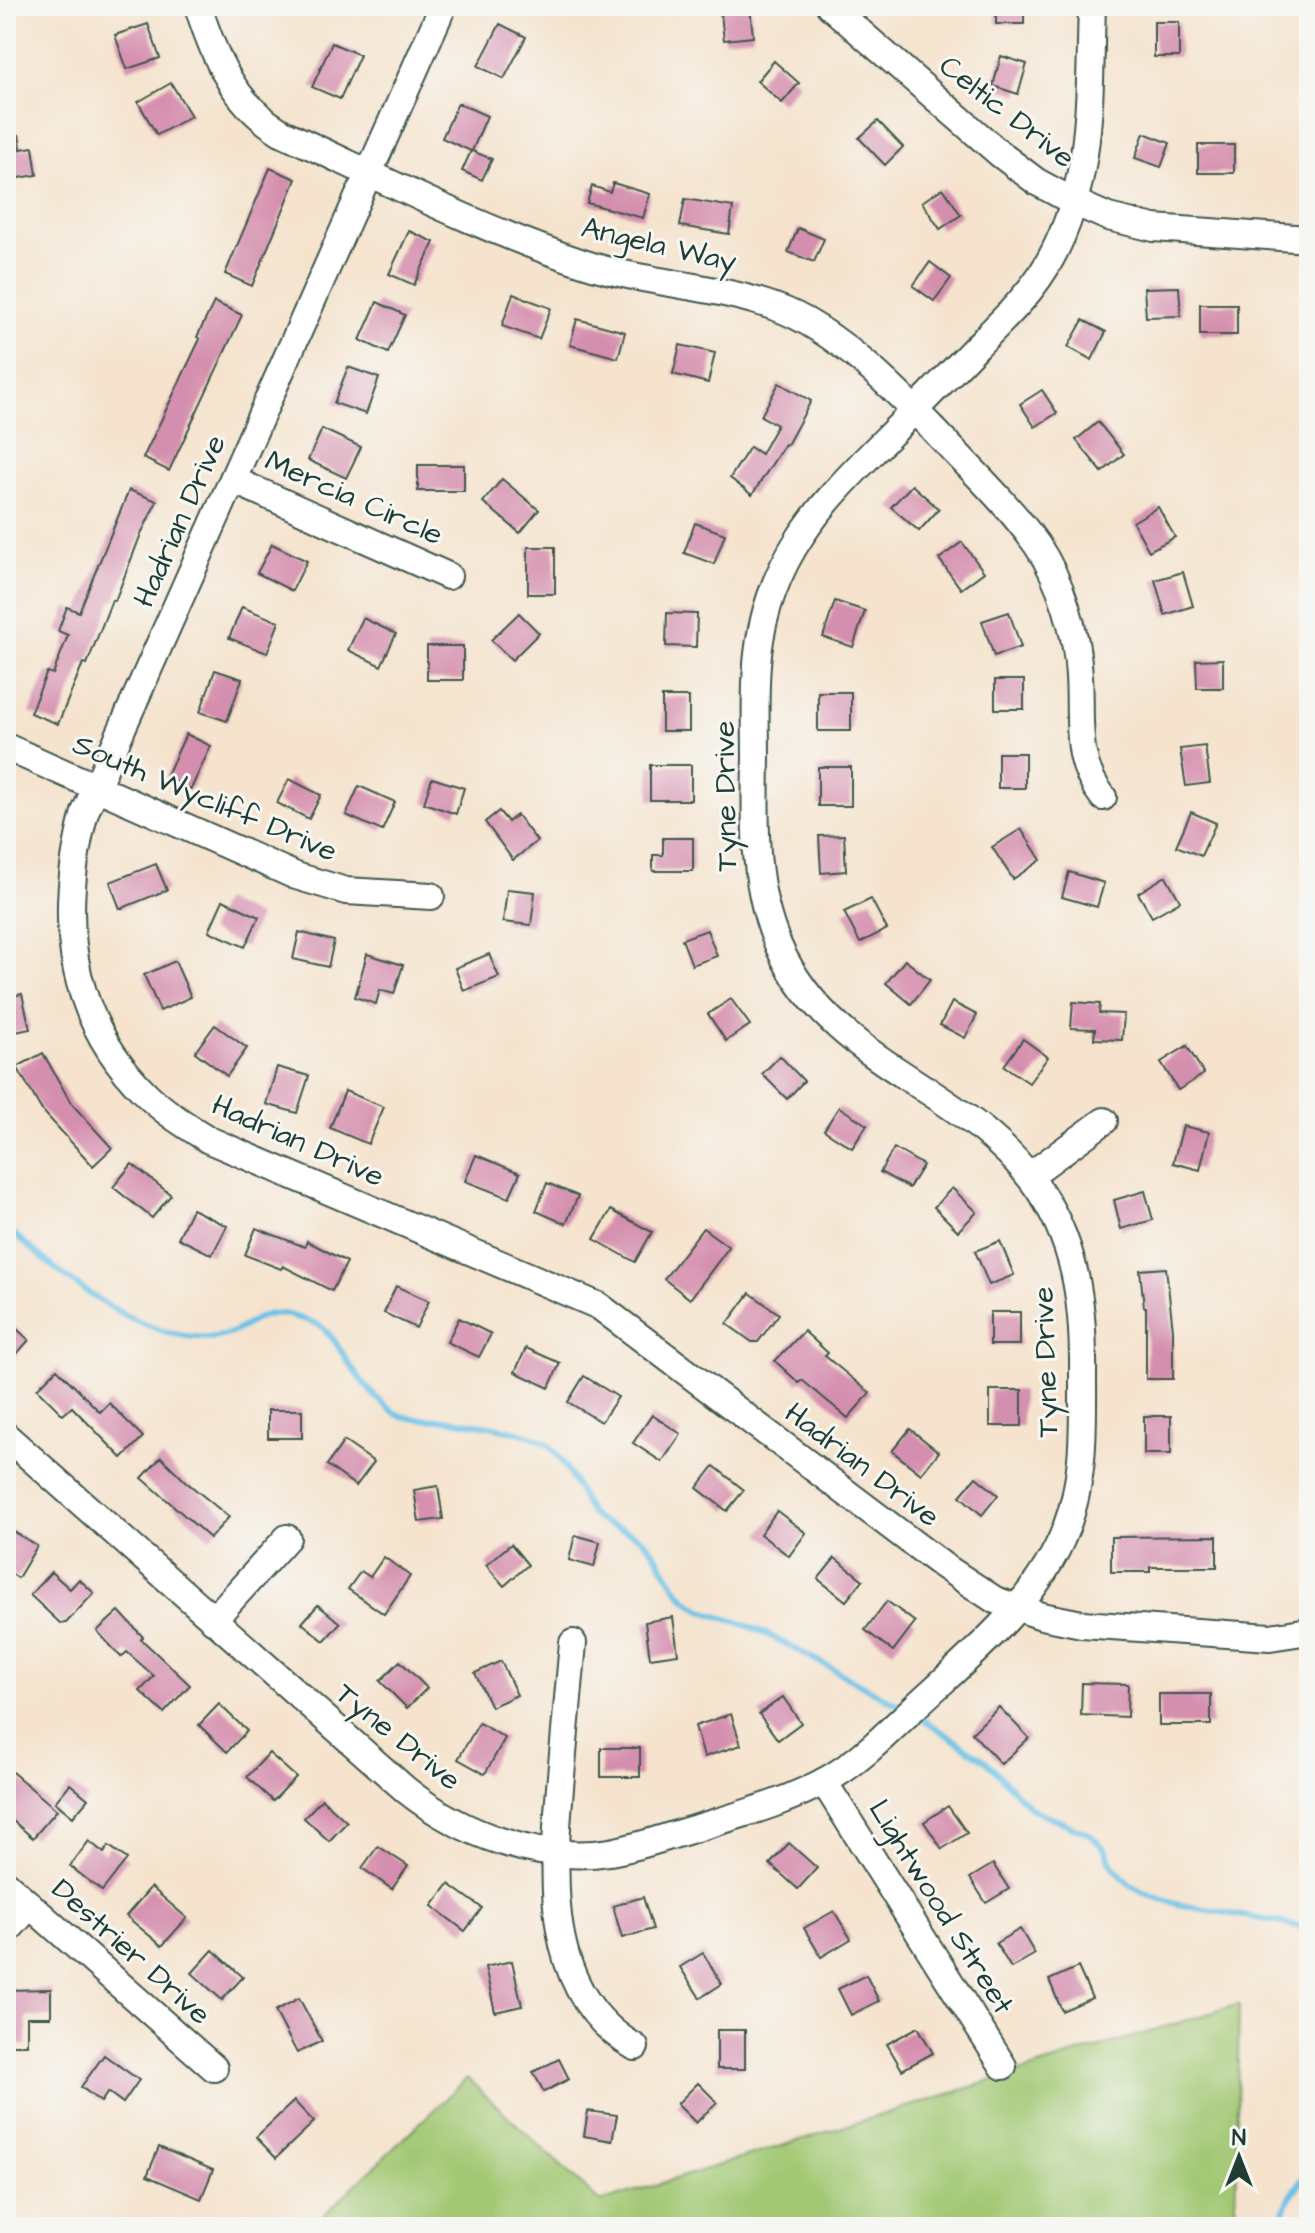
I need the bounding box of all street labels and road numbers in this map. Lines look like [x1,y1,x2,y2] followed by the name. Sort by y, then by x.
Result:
[930,46,1084,178] street label: Celtic Drive
[577,207,741,284] street label: Angela Way
[123,428,237,614] street label: Hadrian Drive
[258,440,450,556] street label: Mercia Circle
[704,720,749,872] street label: Tyne Drive
[66,723,344,874] street label: South Wycliff Drive
[205,1084,391,1198] street label: Hadrian Drive
[1022,1286,1071,1438] street label: Tyne Drive
[776,1393,948,1537] street label: Hadrian Drive
[326,1673,470,1802] street label: Tyne Drive
[857,1792,1024,2023] street label: Lightwood Street
[42,1869,220,2035] street label: Destrier Drive

